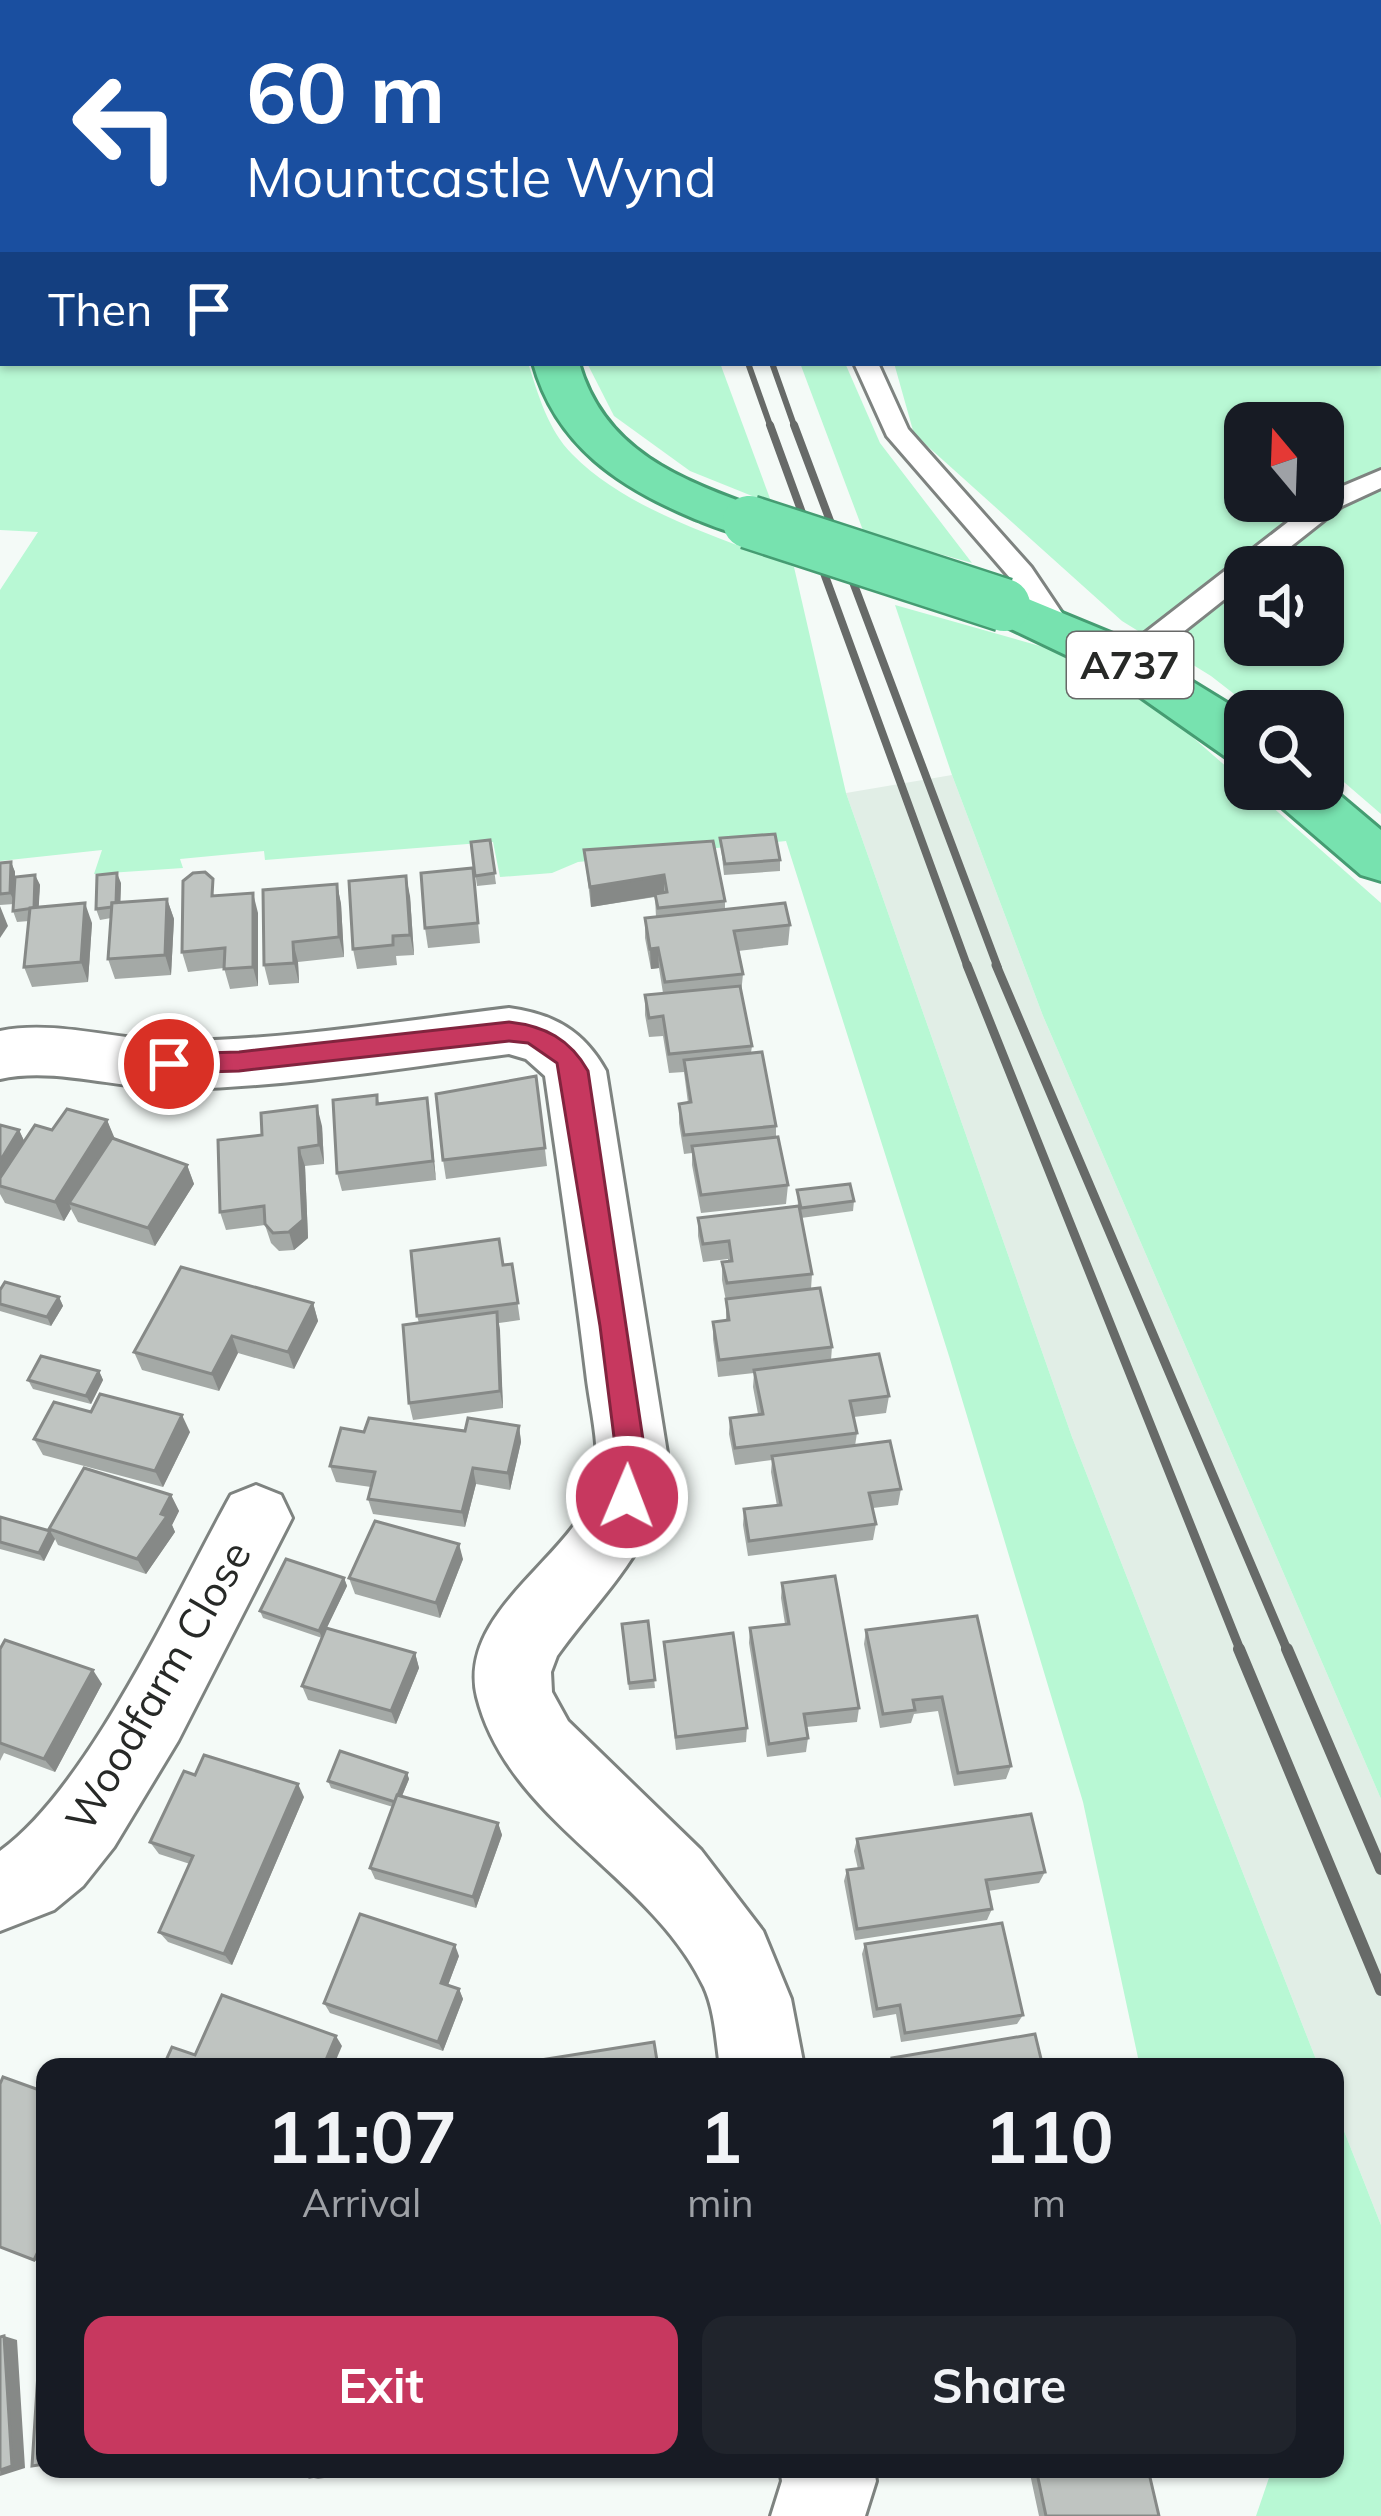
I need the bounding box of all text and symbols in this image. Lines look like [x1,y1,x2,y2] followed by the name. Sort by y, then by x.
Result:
[246,39,445,144] text: 60 m
[48,48,204,204] icon: left
[246,143,717,211] text: Mountcastle Wynd
[176,276,242,342] icon: arrive
[48,281,152,337] text: Then
[1224,402,1344,522] north arrow
[1224,402,1344,810] map controls
[1224,546,1344,666] button: sound
[1067,632,1193,698] road number: A737
[1224,690,1344,810] button: search
[118,1013,220,1115] pin
[136,1031,202,1097] icon: arrive
[564,1434,690,1560] position arrow
[53,1531,262,1840] street label: Woodfarm Close
[266,2091,457,2181] text: 11:07
[699,2091,742,2181] text: 1
[984,2091,1114,2181] text: 110
[302,2178,421,2227] text: Arrival
[687,2178,754,2227] text: min
[1032,2178,1066,2227] text: m
[84,2316,678,2454] button: Exit
[702,2316,1296,2454] button: Share

